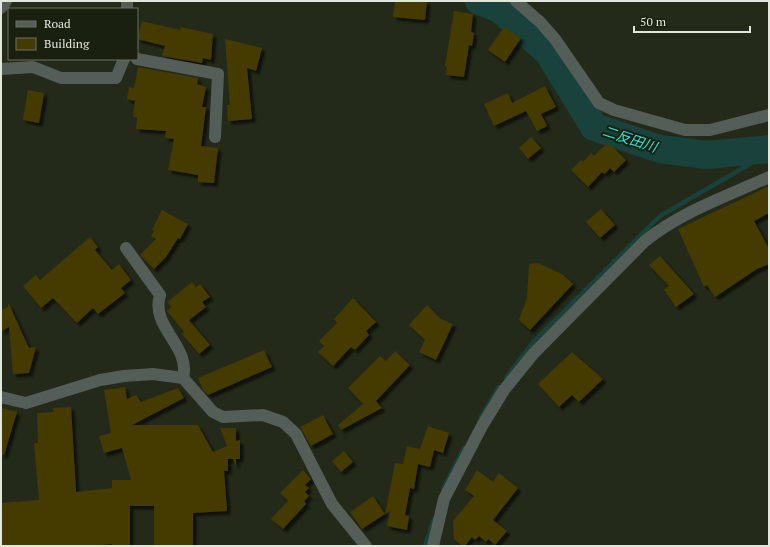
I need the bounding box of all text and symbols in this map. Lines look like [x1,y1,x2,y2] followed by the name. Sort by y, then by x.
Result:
[8,8,138,60] legend
[634,8,750,34] scale bar
[640,14,667,29] text: 50 m
[44,16,71,31] text: Road
[44,36,90,51] text: Building
[601,121,662,157] water label: 二反田川

